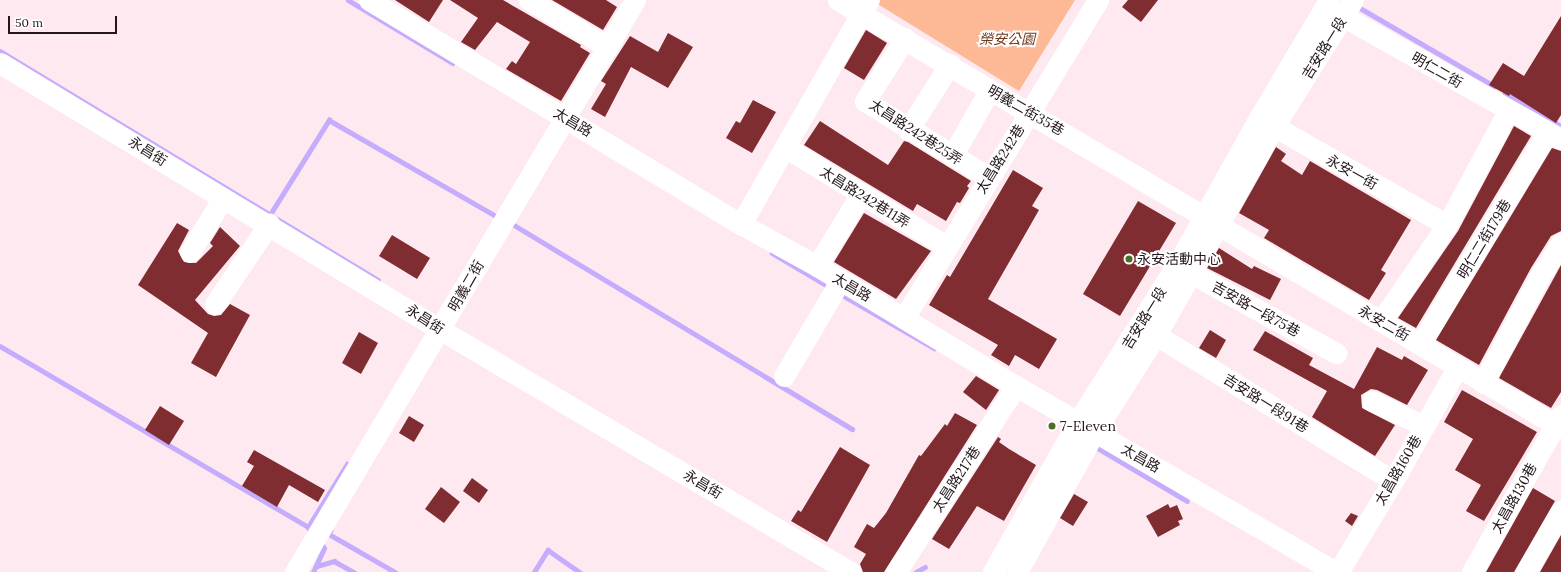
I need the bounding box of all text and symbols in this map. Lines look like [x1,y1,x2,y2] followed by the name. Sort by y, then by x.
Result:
[10,8,119,34] scale bar
[1298,14,1350,82] street label: 吉安路一段
[15,15,43,30] text: 50 m
[979,31,1035,47] park label: 榮安公園
[1409,49,1465,91] street label: 明仁二街
[985,81,1067,139] street label: 明義二街35巷
[866,96,966,168] street label: 太昌路242巷25弄
[551,104,595,140] street label: 太昌路
[972,121,1028,197] street label: 太昌路242巷
[126,133,170,169] street label: 永昌街
[1323,151,1381,193] street label: 永安一街
[817,163,913,231] street label: 太昌路242巷11弄
[1454,196,1514,282] street label: 明仁二街179巷
[1137,251,1221,267] place label: 永安活動中心
[1124,254,1134,264] marker: 永安活動中心
[445,258,487,314] street label: 明義二街
[830,269,874,305] street label: 太昌路
[1209,278,1303,340] street label: 吉安路一段75巷
[1118,284,1170,352] street label: 吉安路一段
[403,301,447,337] street label: 永昌街
[1356,302,1412,344] street label: 永安二街
[1220,370,1312,436] street label: 吉安路一段91巷
[1060,418,1116,434] place label: 7-Eleven
[1047,421,1057,431] marker: 7-Eleven
[1371,432,1425,508] street label: 太昌路160巷
[1119,440,1163,476] street label: 太昌路
[929,443,983,515] street label: 太昌路217巷
[1488,460,1540,536] street label: 太昌路130巷
[681,466,725,502] street label: 永昌街

